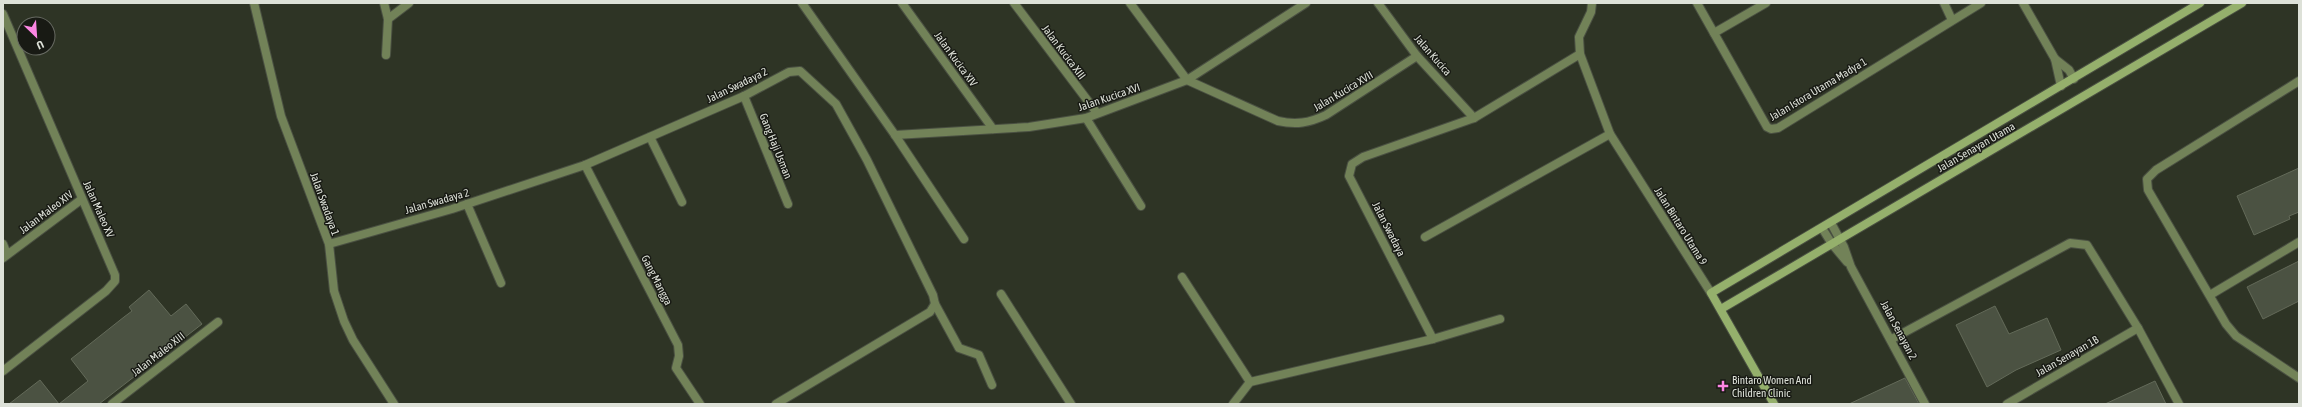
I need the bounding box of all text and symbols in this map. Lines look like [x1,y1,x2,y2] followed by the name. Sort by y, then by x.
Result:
[16,16,56,56] north arrow
[1040,23,1088,81] street label: Jalan Kucica XIII
[932,29,980,89] street label: Jalan Kucica XIV
[1412,32,1454,78] street label: Jalan Kucica
[35,38,46,52] text: U
[1767,55,1869,123] street label: Jalan Istora Utama Madya 1
[705,65,769,105] street label: Jalan Swadaya 2
[1311,69,1375,113] street label: Jalan Kucica XVII
[1077,81,1141,113] street label: Jalan Kucica XVI
[757,112,795,180] street label: Gang Haji Usman
[1935,120,2017,174] street label: Jalan Senayan Utama
[308,171,342,237] street label: Jalan Swadaya 1
[81,179,117,240] street label: Jalan Maleo XV
[1652,185,1710,267] street label: Jalan Bintaro Utama 9
[404,186,470,216] street label: Jalan Swadaya 2
[17,188,75,236] street label: Jalan Maleo XIV
[1370,200,1408,258] street label: Jalan Swadaya
[639,253,675,307] street label: Gang Mangga
[1878,298,1920,362] street label: Jalan Senayan 2
[129,330,187,378] street label: Jalan Maleo XIII
[2034,333,2101,379] street label: Jalan Senayan 1B
[1732,374,1812,399] place label: Bintaro Women And Children Clinic
[1717,380,1729,392] marker: Bintaro Women And Children Clinic

